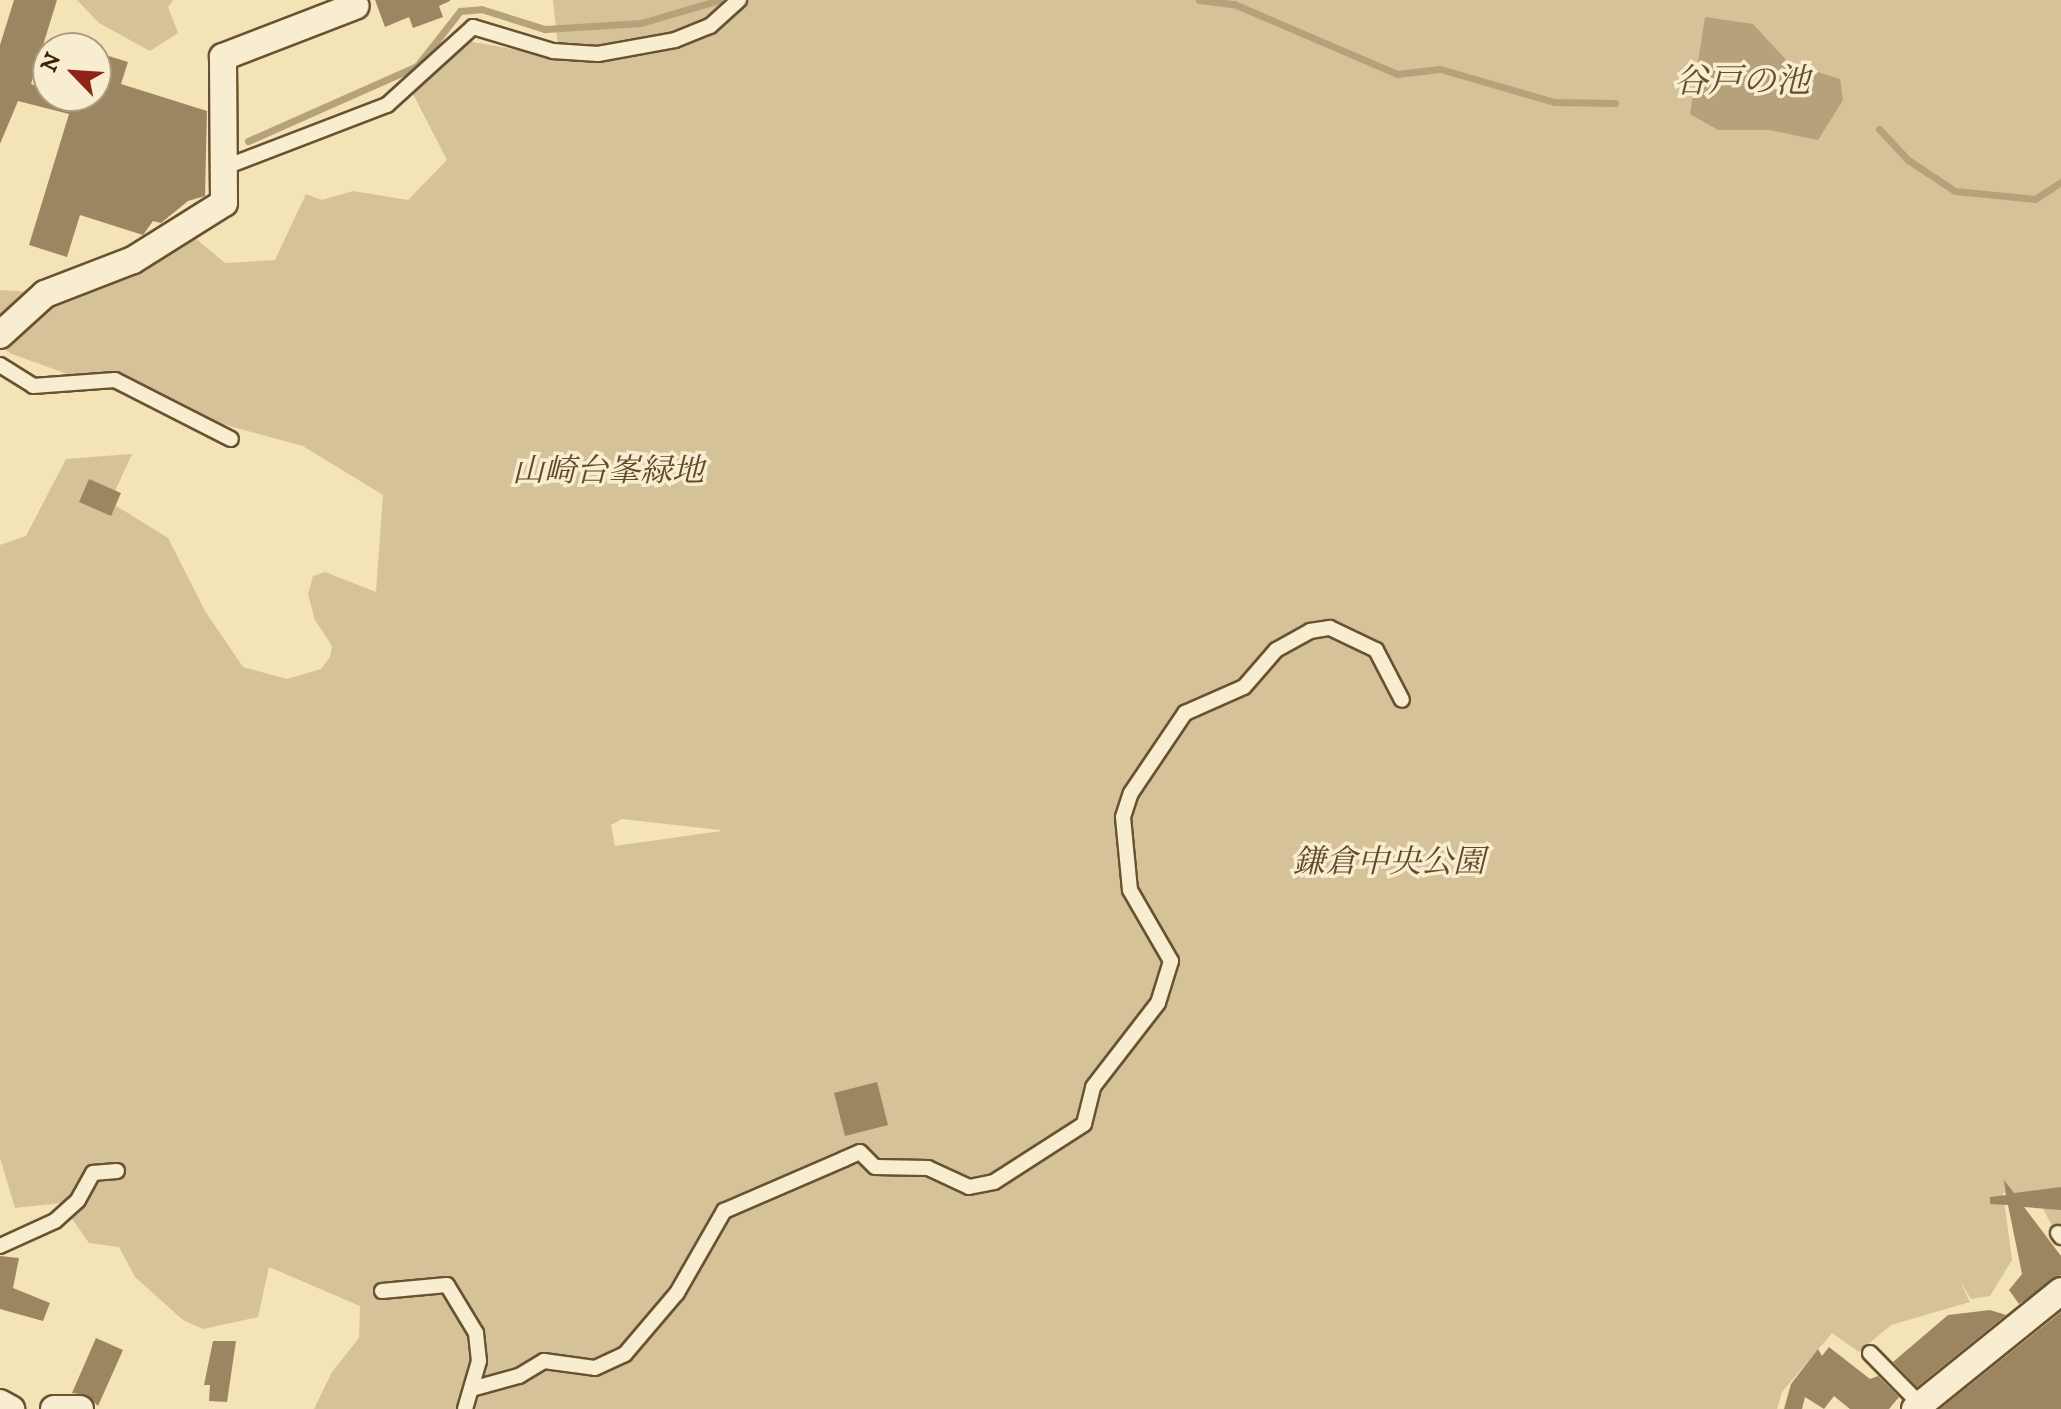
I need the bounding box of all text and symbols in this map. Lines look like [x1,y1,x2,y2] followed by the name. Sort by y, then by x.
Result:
[32,32,112,112] north arrow
[36,49,68,76] text: N
[1674,63,1810,103] water label: 谷戸の池
[512,453,704,491] park label: 山崎台峯緑地
[1293,844,1485,882] park label: 鎌倉中央公園

